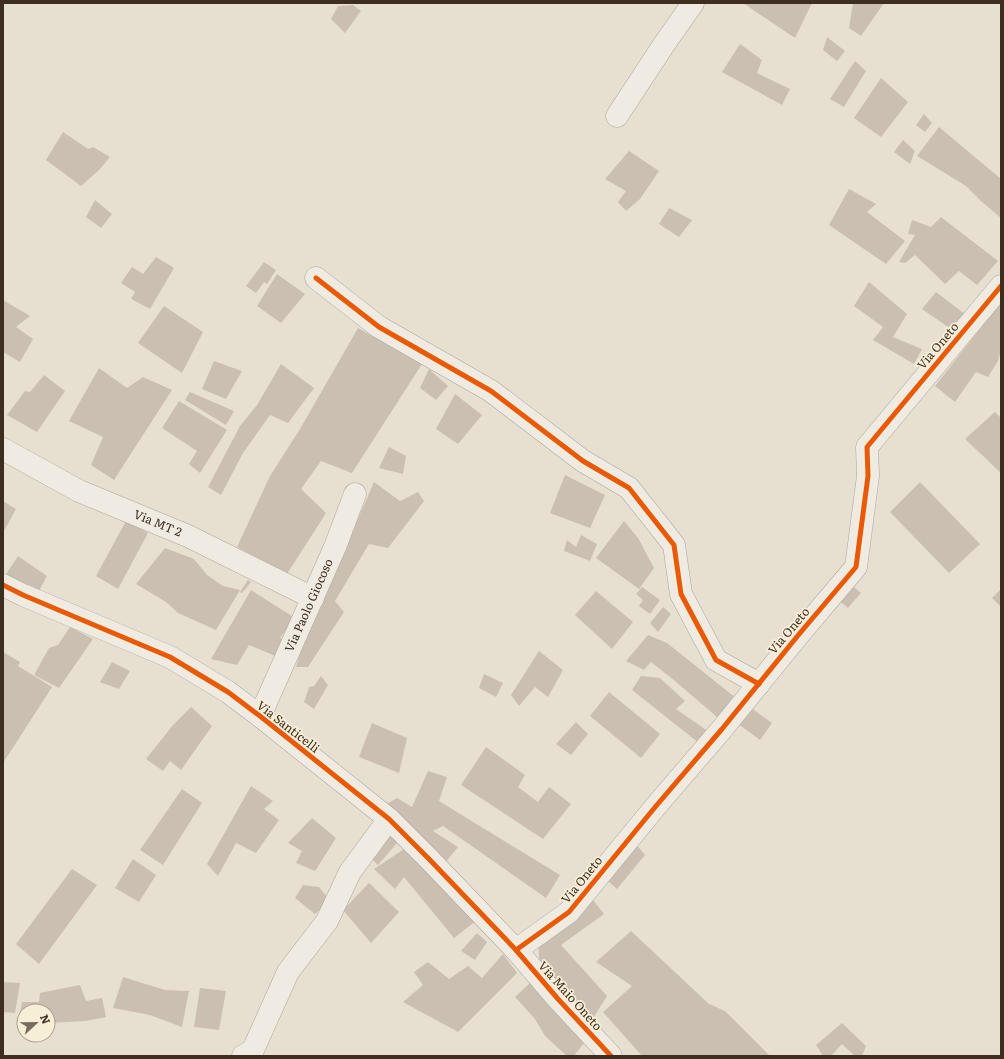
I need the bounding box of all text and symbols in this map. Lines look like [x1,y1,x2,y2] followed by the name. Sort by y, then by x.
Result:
[912,318,962,373] street label: Via Oneto
[131,505,185,541] street label: Via MT 2
[280,555,337,655] street label: Via Paolo Giocoso
[763,603,813,658] street label: Via Oneto
[253,696,324,757] street label: Via Santicelli
[556,852,606,907] street label: Via Oneto
[535,957,607,1034] street label: Via Maio Oneto
[16,1003,56,1043] north arrow
[37,1012,55,1026] text: N

